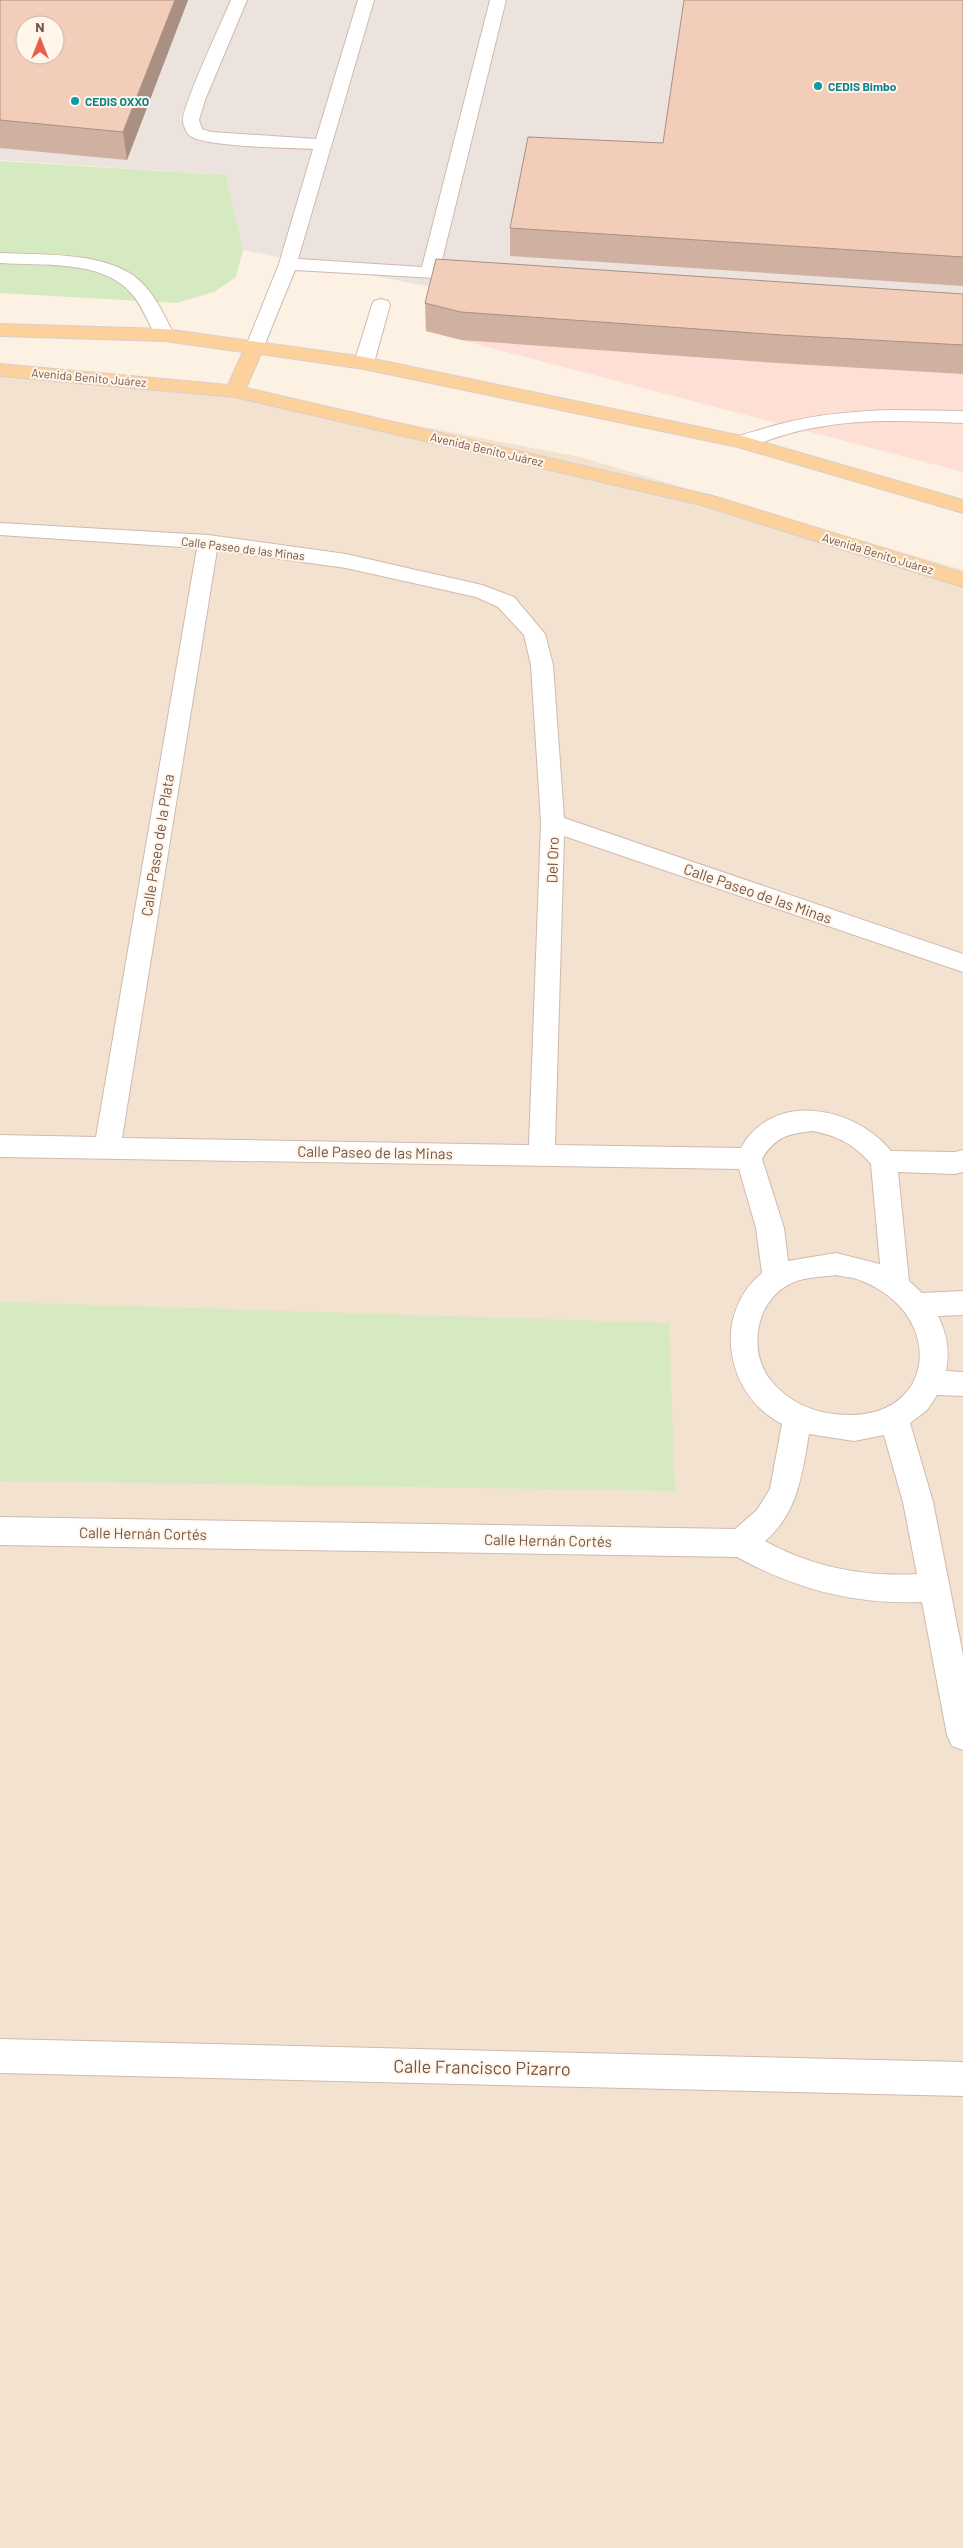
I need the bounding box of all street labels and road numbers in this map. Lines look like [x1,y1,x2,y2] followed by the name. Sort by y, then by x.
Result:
[31,365,147,389] street label: Avenida Benito Juárez
[429,429,545,469] street label: Avenida Benito Juárez
[821,529,935,577] street label: Avenida Benito Juárez
[180,533,306,563] street label: Calle Paseo de las Minas
[137,773,177,917] street label: Calle Paseo de la Plata
[542,836,562,884] street label: Del Oro
[682,859,834,927] street label: Calle Paseo de las Minas
[297,1142,453,1162] street label: Calle Paseo de las Minas
[79,1523,207,1543] street label: Calle Hernán Cortés
[484,1530,612,1550] street label: Calle Hernán Cortés
[393,2054,571,2080] street label: Calle Francisco Pizarro

